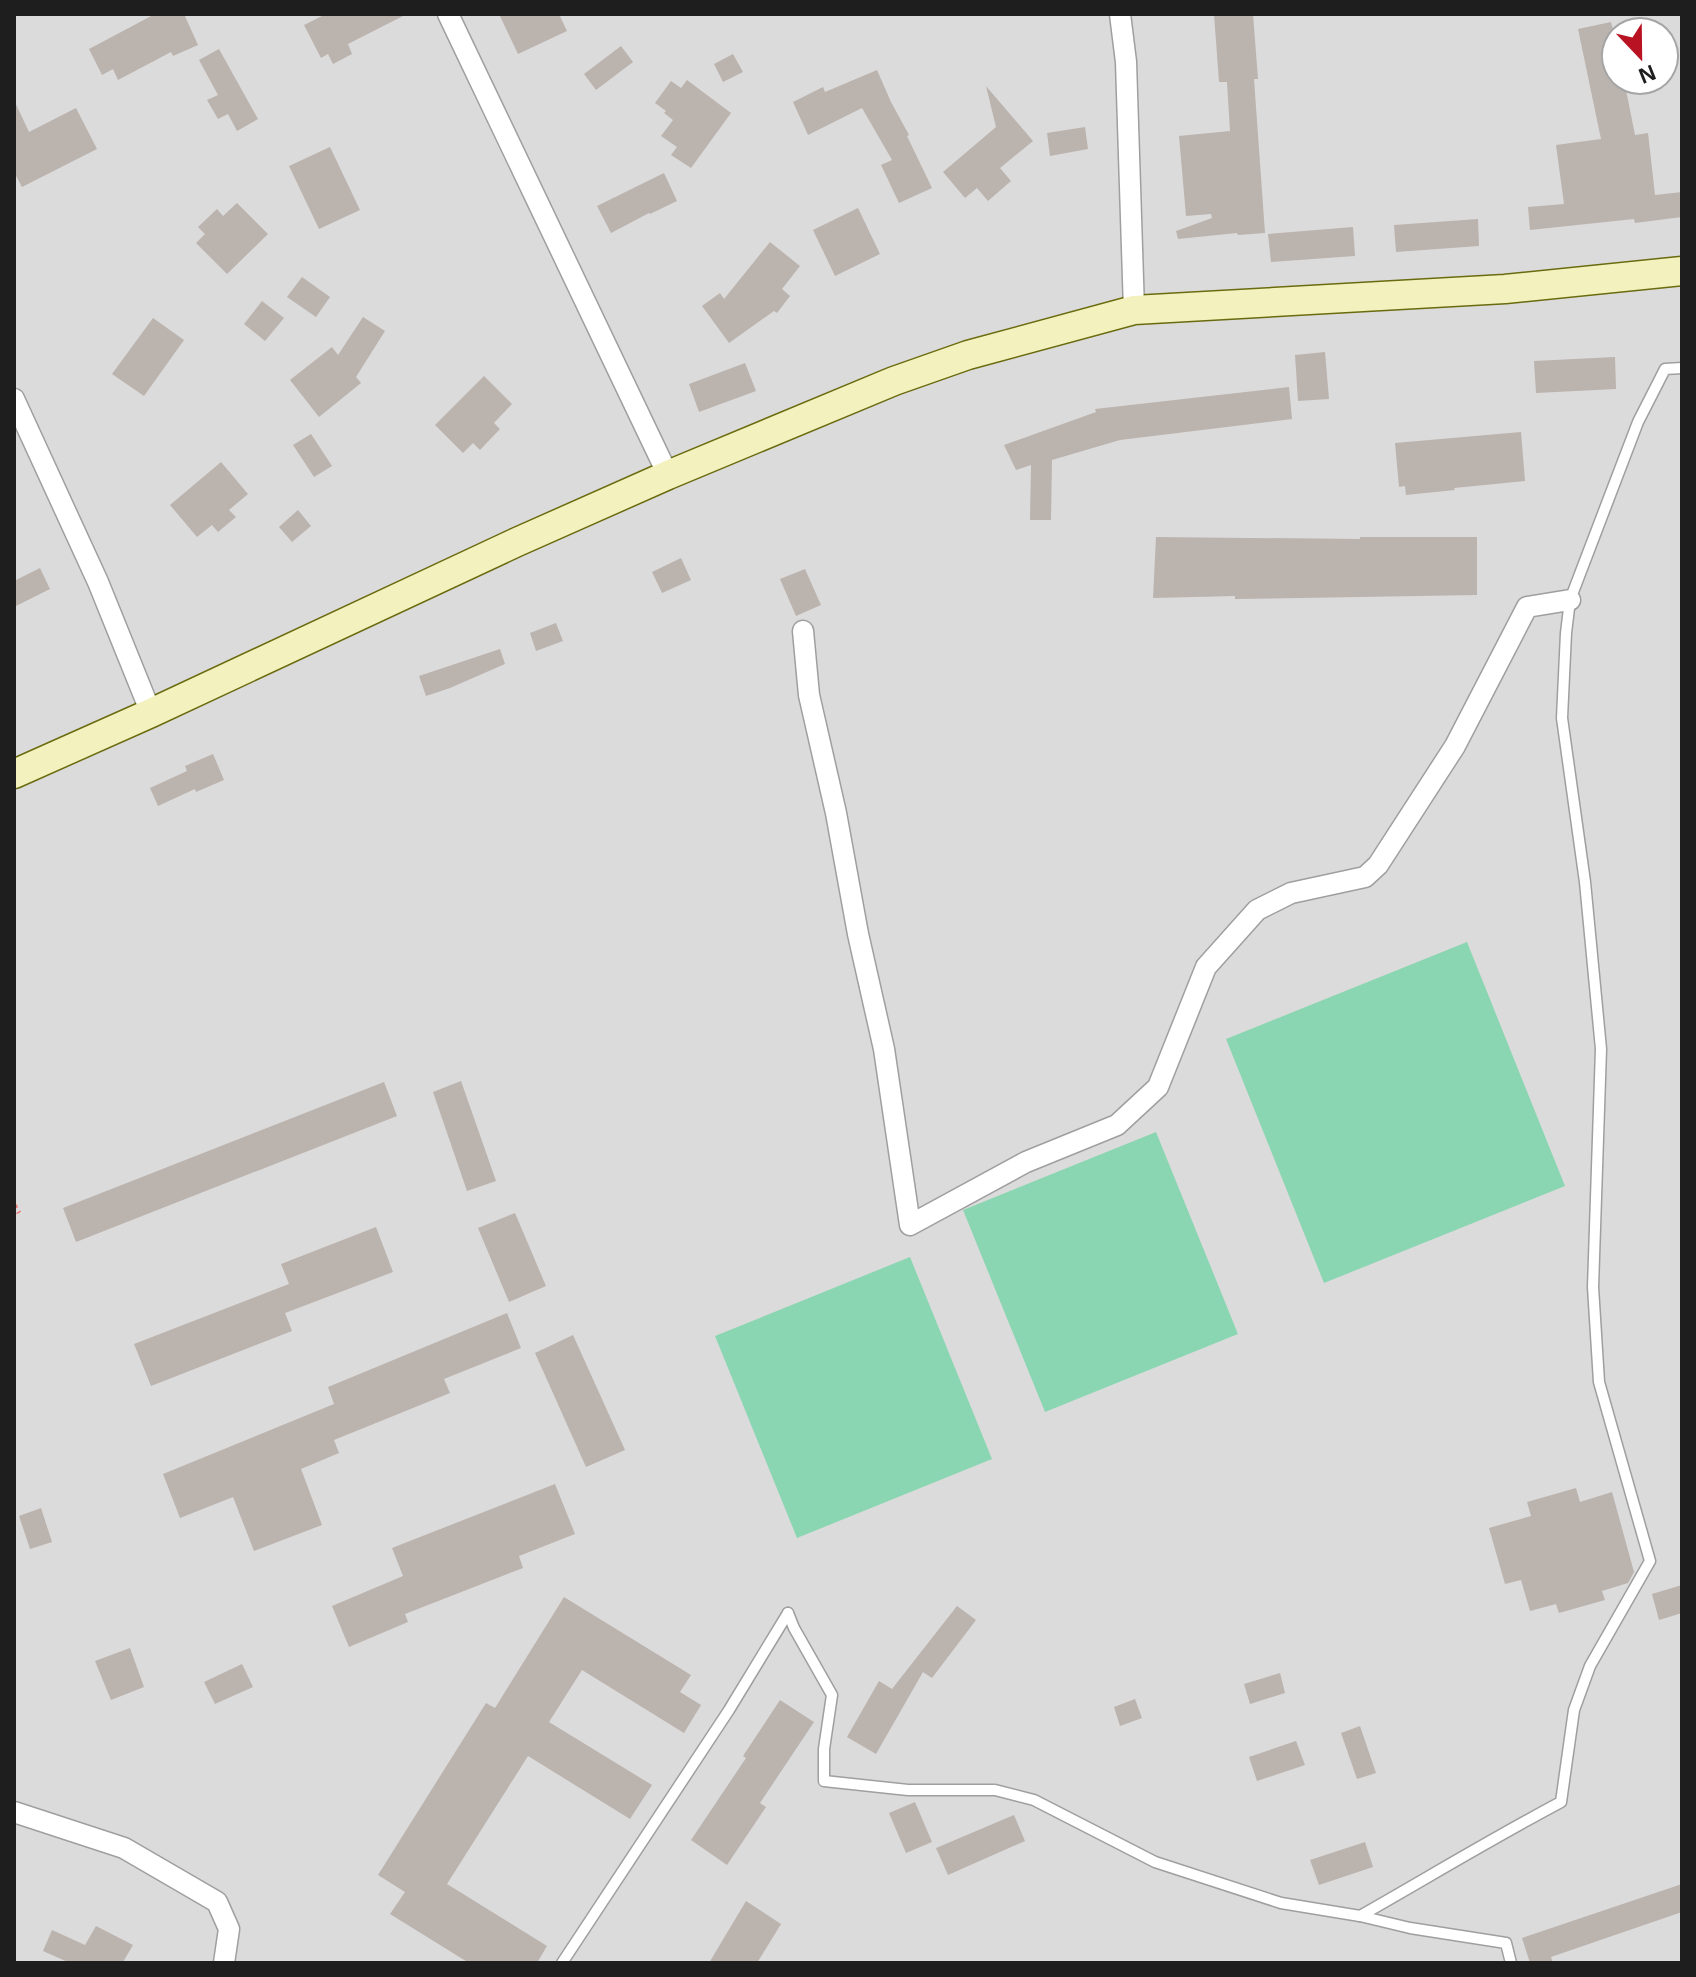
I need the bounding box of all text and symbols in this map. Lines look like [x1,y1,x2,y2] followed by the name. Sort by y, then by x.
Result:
[1600,16,1680,96] north arrow
[1635,60,1659,89] text: N

